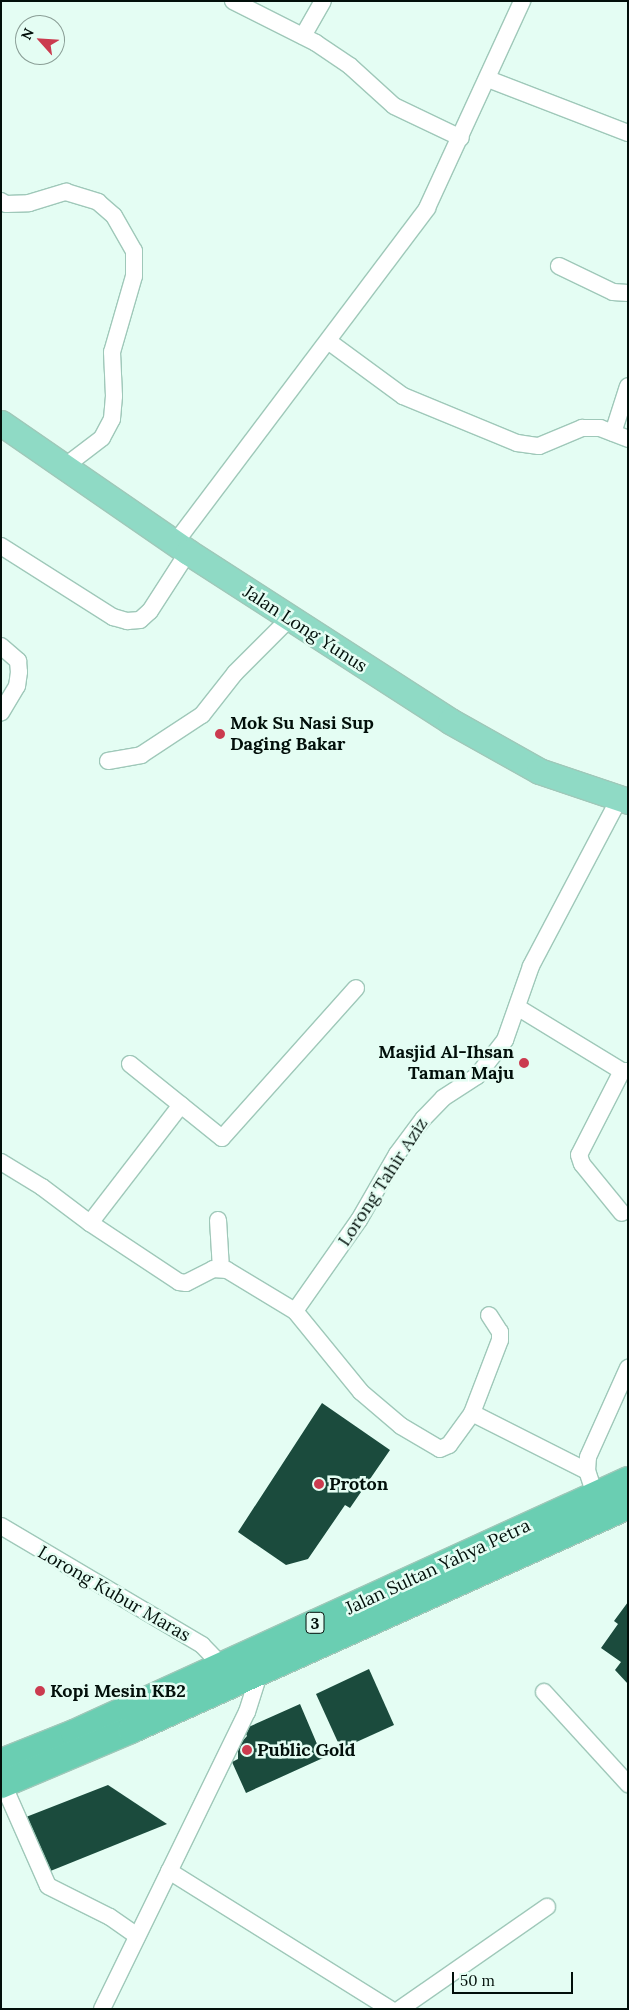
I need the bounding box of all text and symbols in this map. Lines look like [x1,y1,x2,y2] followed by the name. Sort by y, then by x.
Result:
[15,15,65,65] north arrow
[17,25,38,43] text: N
[239,581,371,677] street label: Jalan Long Yunus
[230,713,374,756] place label: Mok Su Nasi Sup Daging Bakar
[214,728,226,740] marker: Mok Su Nasi Sup Daging Bakar
[378,1042,514,1084] place label: Masjid Al-Ihsan Taman Maju
[518,1057,530,1069] marker: Masjid Al-Ihsan Taman Maju
[333,1114,433,1250] street label: Lorong Tahir Aziz
[329,1473,388,1495] place label: Proton
[313,1478,325,1490] marker: Proton
[342,1515,534,1619] street label: Jalan Sultan Yahya Petra
[34,1542,194,1646] street label: Lorong Kubur Maras
[305,1610,325,1636] road number: 3
[50,1680,186,1702] place label: Kopi Mesin KB2
[34,1685,46,1697] marker: Kopi Mesin KB2
[257,1739,355,1761] place label: Public Gold
[241,1744,253,1756] marker: Public Gold
[454,1962,575,1994] scale bar
[460,1971,495,1990] text: 50 m

